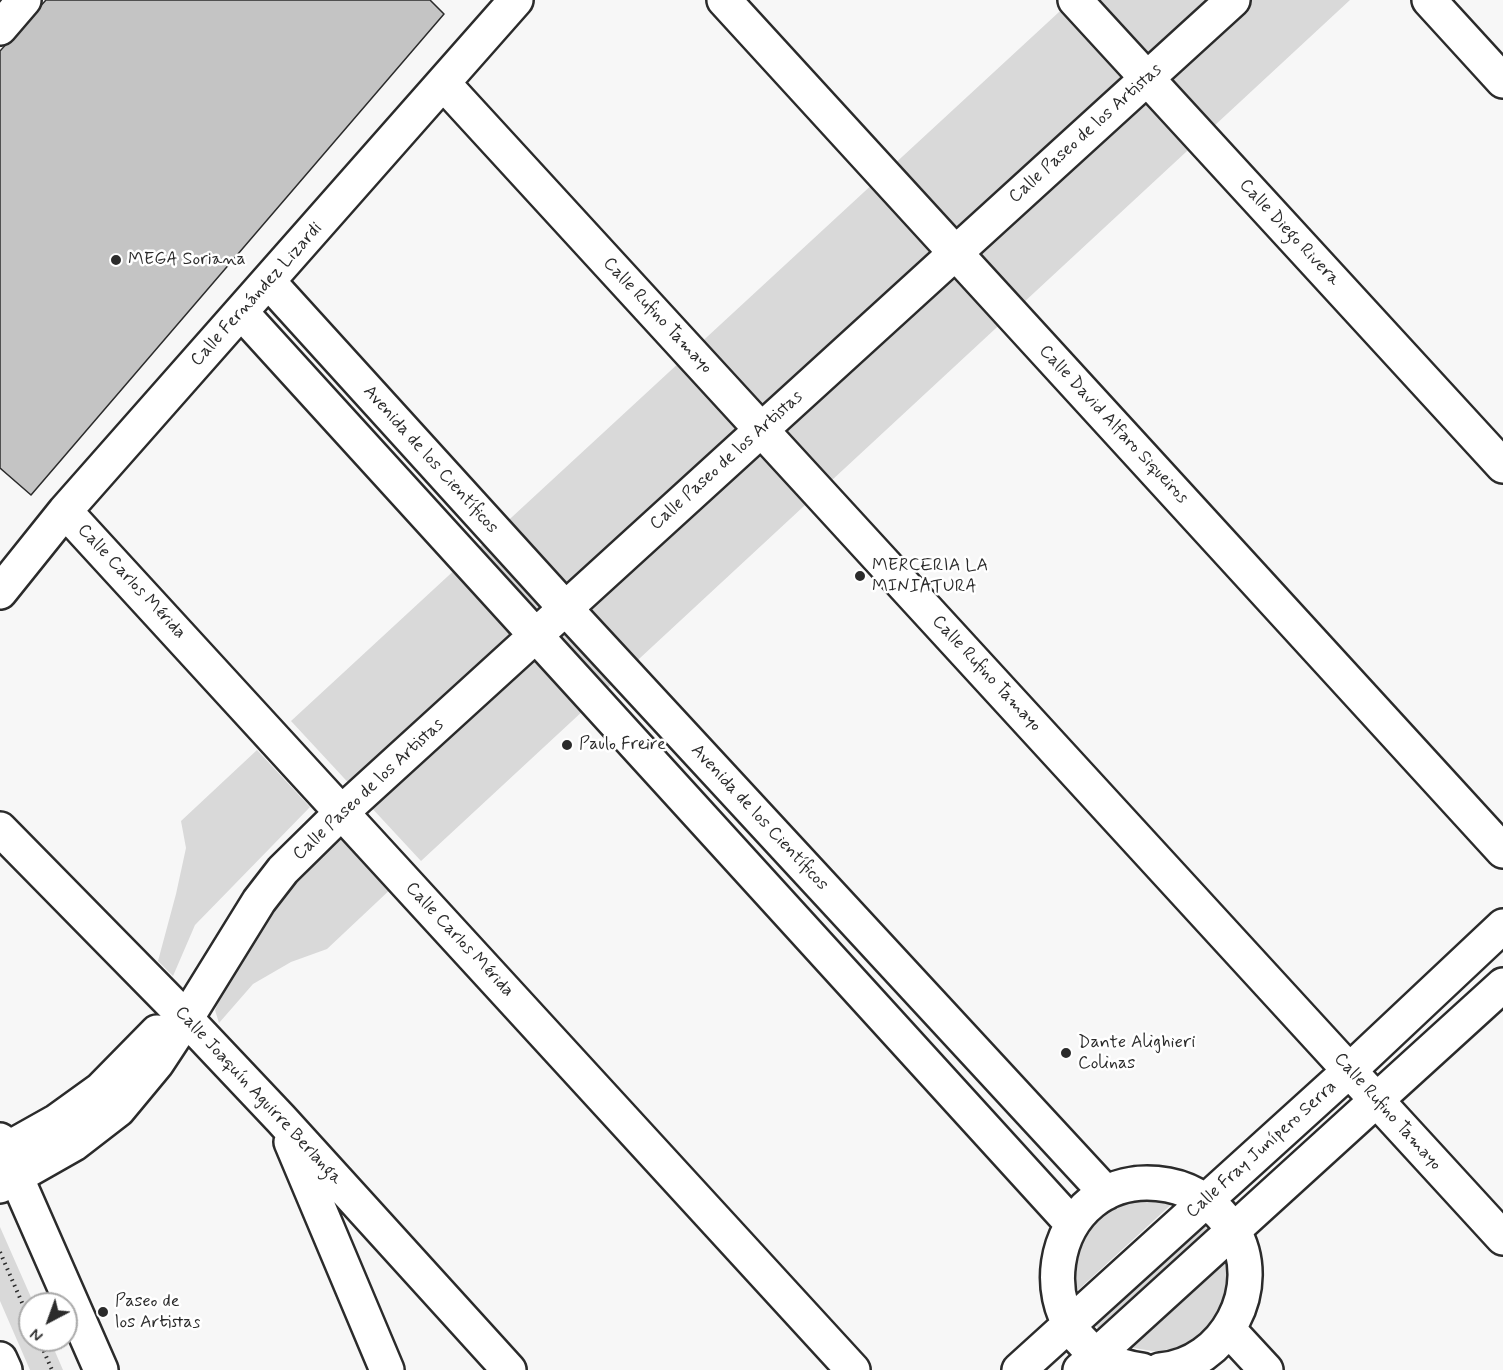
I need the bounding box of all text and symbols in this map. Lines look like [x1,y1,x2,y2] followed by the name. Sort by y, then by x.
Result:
[1005,60,1167,208] street label: Calle Paseo de los Artistas
[1234,175,1344,291] street label: Calle Diego Rivera
[187,218,327,372] street label: Calle Fernández Lizardi
[128,249,246,271] place label: MEGA Soriana
[109,253,123,267] marker: MEGA Soriana
[598,253,716,379] street label: Calle Rufino Tamayo
[1034,341,1192,509] street label: Calle David Alfaro Siqueiros
[358,381,502,539] street label: Avenida de los Científicos
[646,387,808,535] street label: Calle Paseo de los Artistas
[72,520,190,644] street label: Calle Carlos Mérida
[872,555,988,598] place label: MERCERIA LA MINIATURA
[853,569,867,583] marker: MERCERIA LA MINIATURA
[927,611,1045,737] street label: Calle Rufino Tamayo
[289,714,449,866] street label: Calle Paseo de los Artistas
[579,734,666,756] place label: Paulo Freire
[560,738,574,752] marker: Paulo Freire
[686,740,832,896] street label: Avenida de los Científicos
[400,878,518,1002] street label: Calle Carlos Mérida
[170,1002,346,1190] street label: Calle Joaquín Aguirre Berlanga
[1078,1032,1195,1074] place label: Dante Alighieri Colinas
[1059,1046,1073,1060] marker: Dante Alighieri Colinas
[1328,1049,1446,1175] street label: Calle Rufino Tamayo
[1182,1077,1342,1223] street label: Calle Fray Junípero Serra
[115,1291,200,1334] place label: Paseo de los Artistas
[18,1292,78,1352] north arrow
[96,1305,110,1319] marker: Paseo de los Artistas
[26,1323,48,1346] text: N

